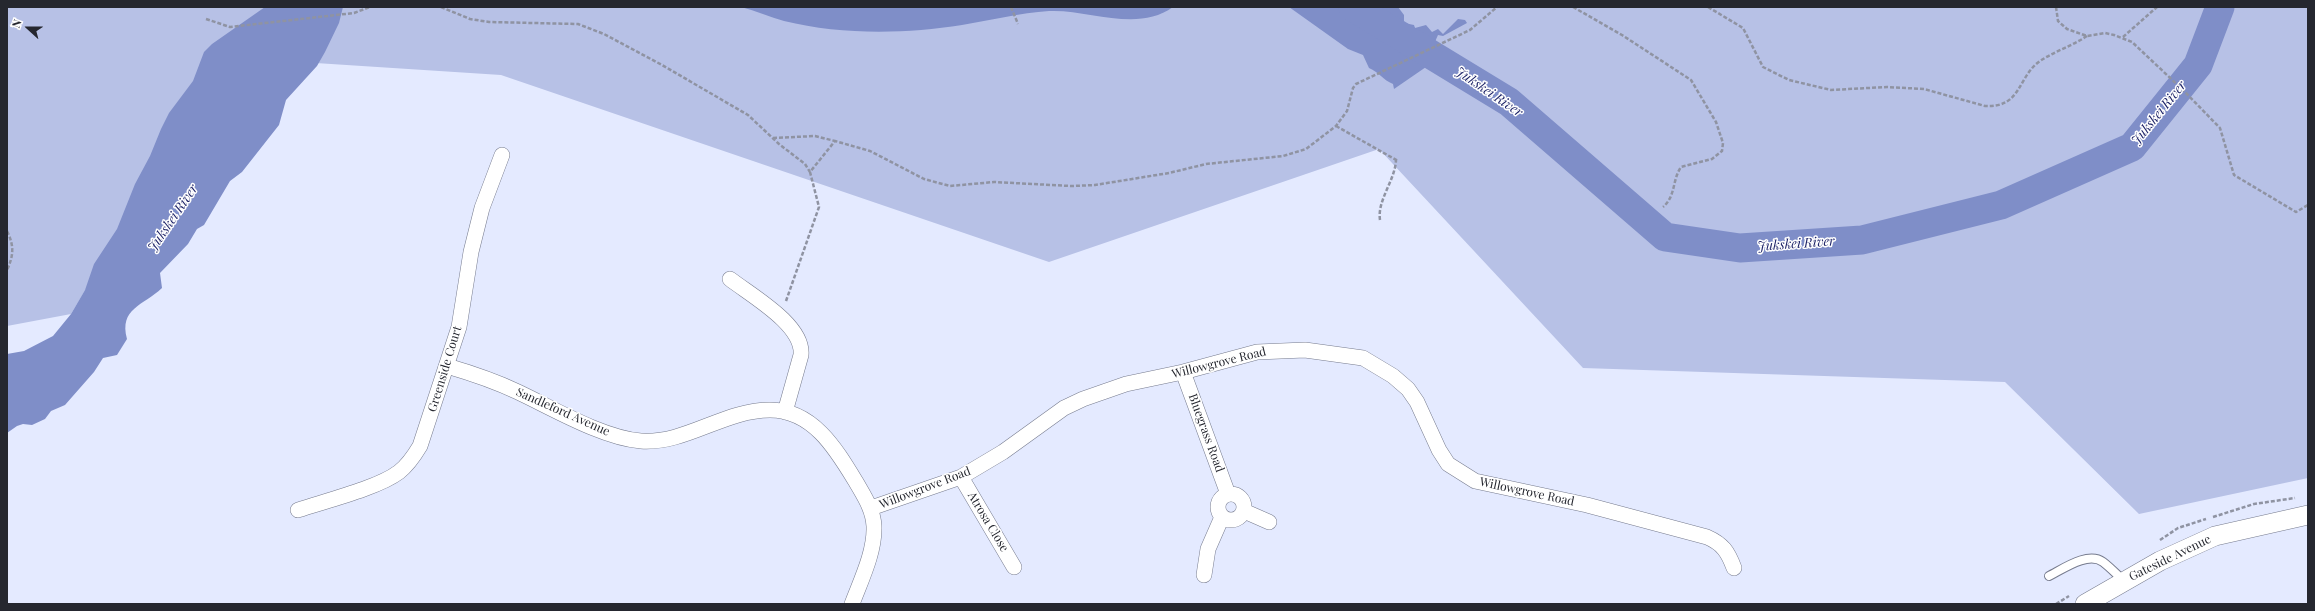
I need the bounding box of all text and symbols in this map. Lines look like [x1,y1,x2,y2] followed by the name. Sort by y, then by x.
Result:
[8,8,48,48] north arrow
[8,17,25,30] text: N
[1453,64,1525,120] water label: Jukskei River
[2129,78,2189,148] water label: Jukskei River
[145,182,201,254] water label: Jukskei River
[1757,234,1835,254] water label: Jukskei River
[425,324,465,414] street label: Greenside Court
[1170,344,1268,382] street label: Willowgrove Road
[514,385,612,439] street label: Sandleford Avenue
[1185,392,1227,474] street label: Bluegrass Road
[877,464,973,512] street label: Willowgrove Road
[1478,475,1576,509] street label: Willowgrove Road
[964,489,1012,555] street label: Atrosa Close
[2127,532,2213,584] street label: Gateside Avenue

